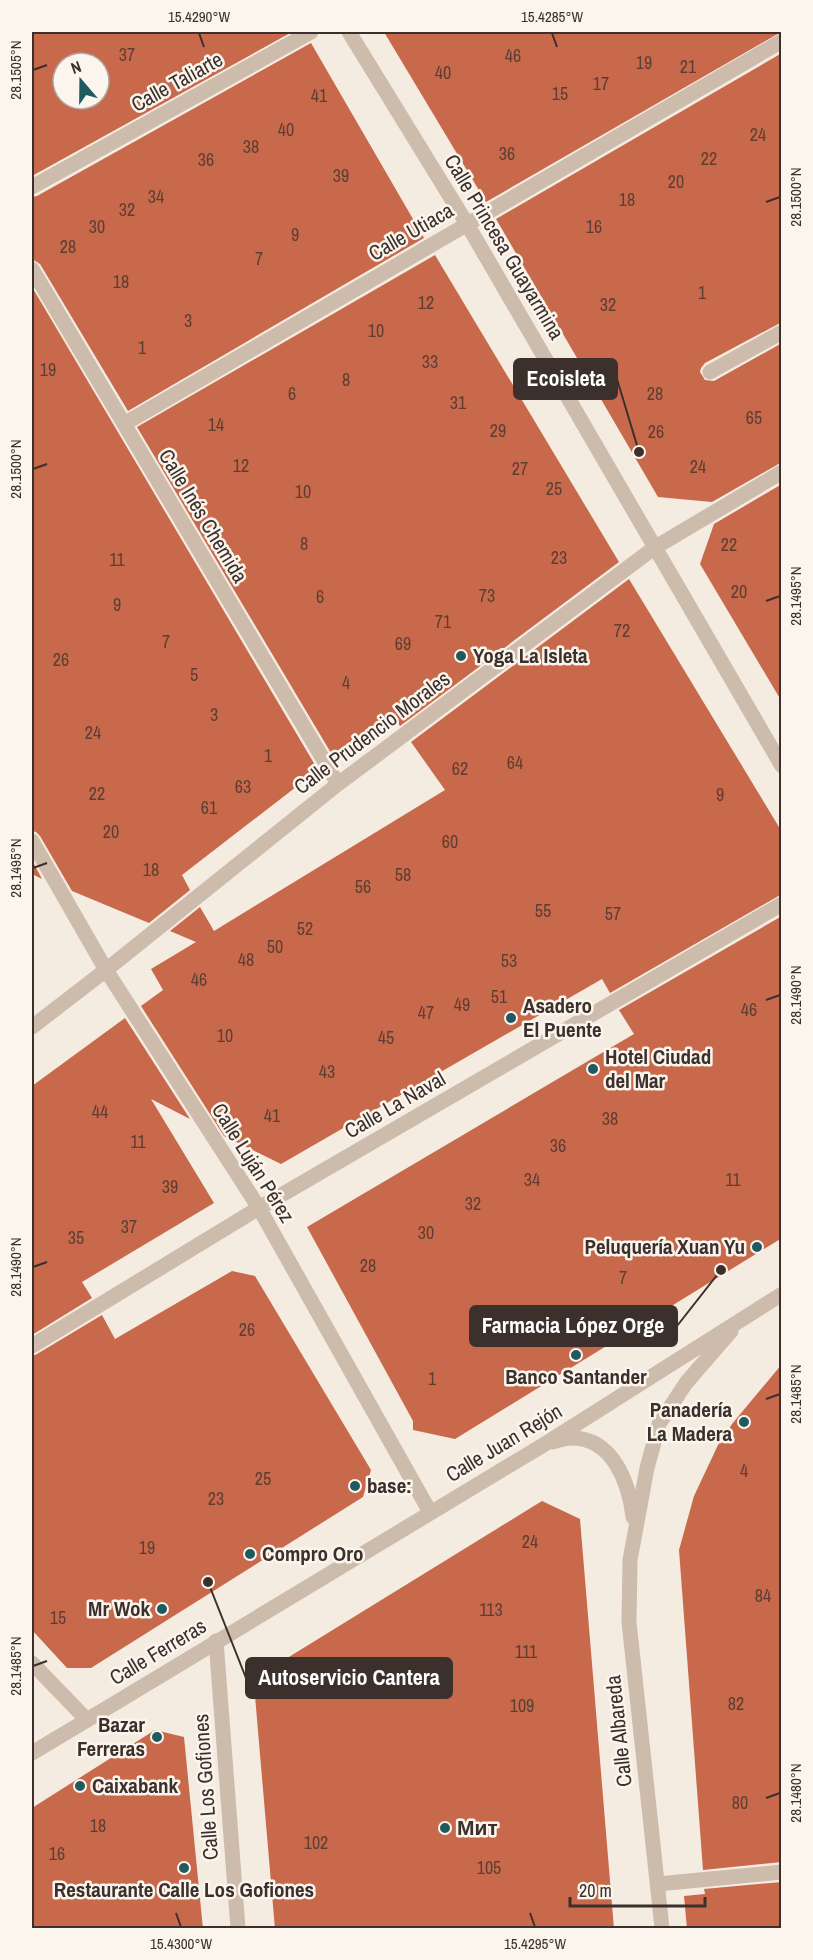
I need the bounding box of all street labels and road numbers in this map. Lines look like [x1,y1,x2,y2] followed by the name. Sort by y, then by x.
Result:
[126,45,228,119] street label: Calle Taliarte
[438,149,572,345] street label: Calle Princesa Guayarmina
[363,195,459,268] street label: Calle Utiaca
[152,443,255,588] street label: Calle Inés Chemida
[288,664,456,801] street label: Calle Prudencio Morales
[339,1064,450,1145] street label: Calle La Naval
[205,1097,302,1228] street label: Calle Luján Pérez
[440,1396,567,1489] street label: Calle Juan Rejón
[104,1611,212,1692] street label: Calle Ferreras
[598,1673,639,1788] street label: Calle Albareda
[186,1713,225,1861] street label: Calle Los Gofiones

